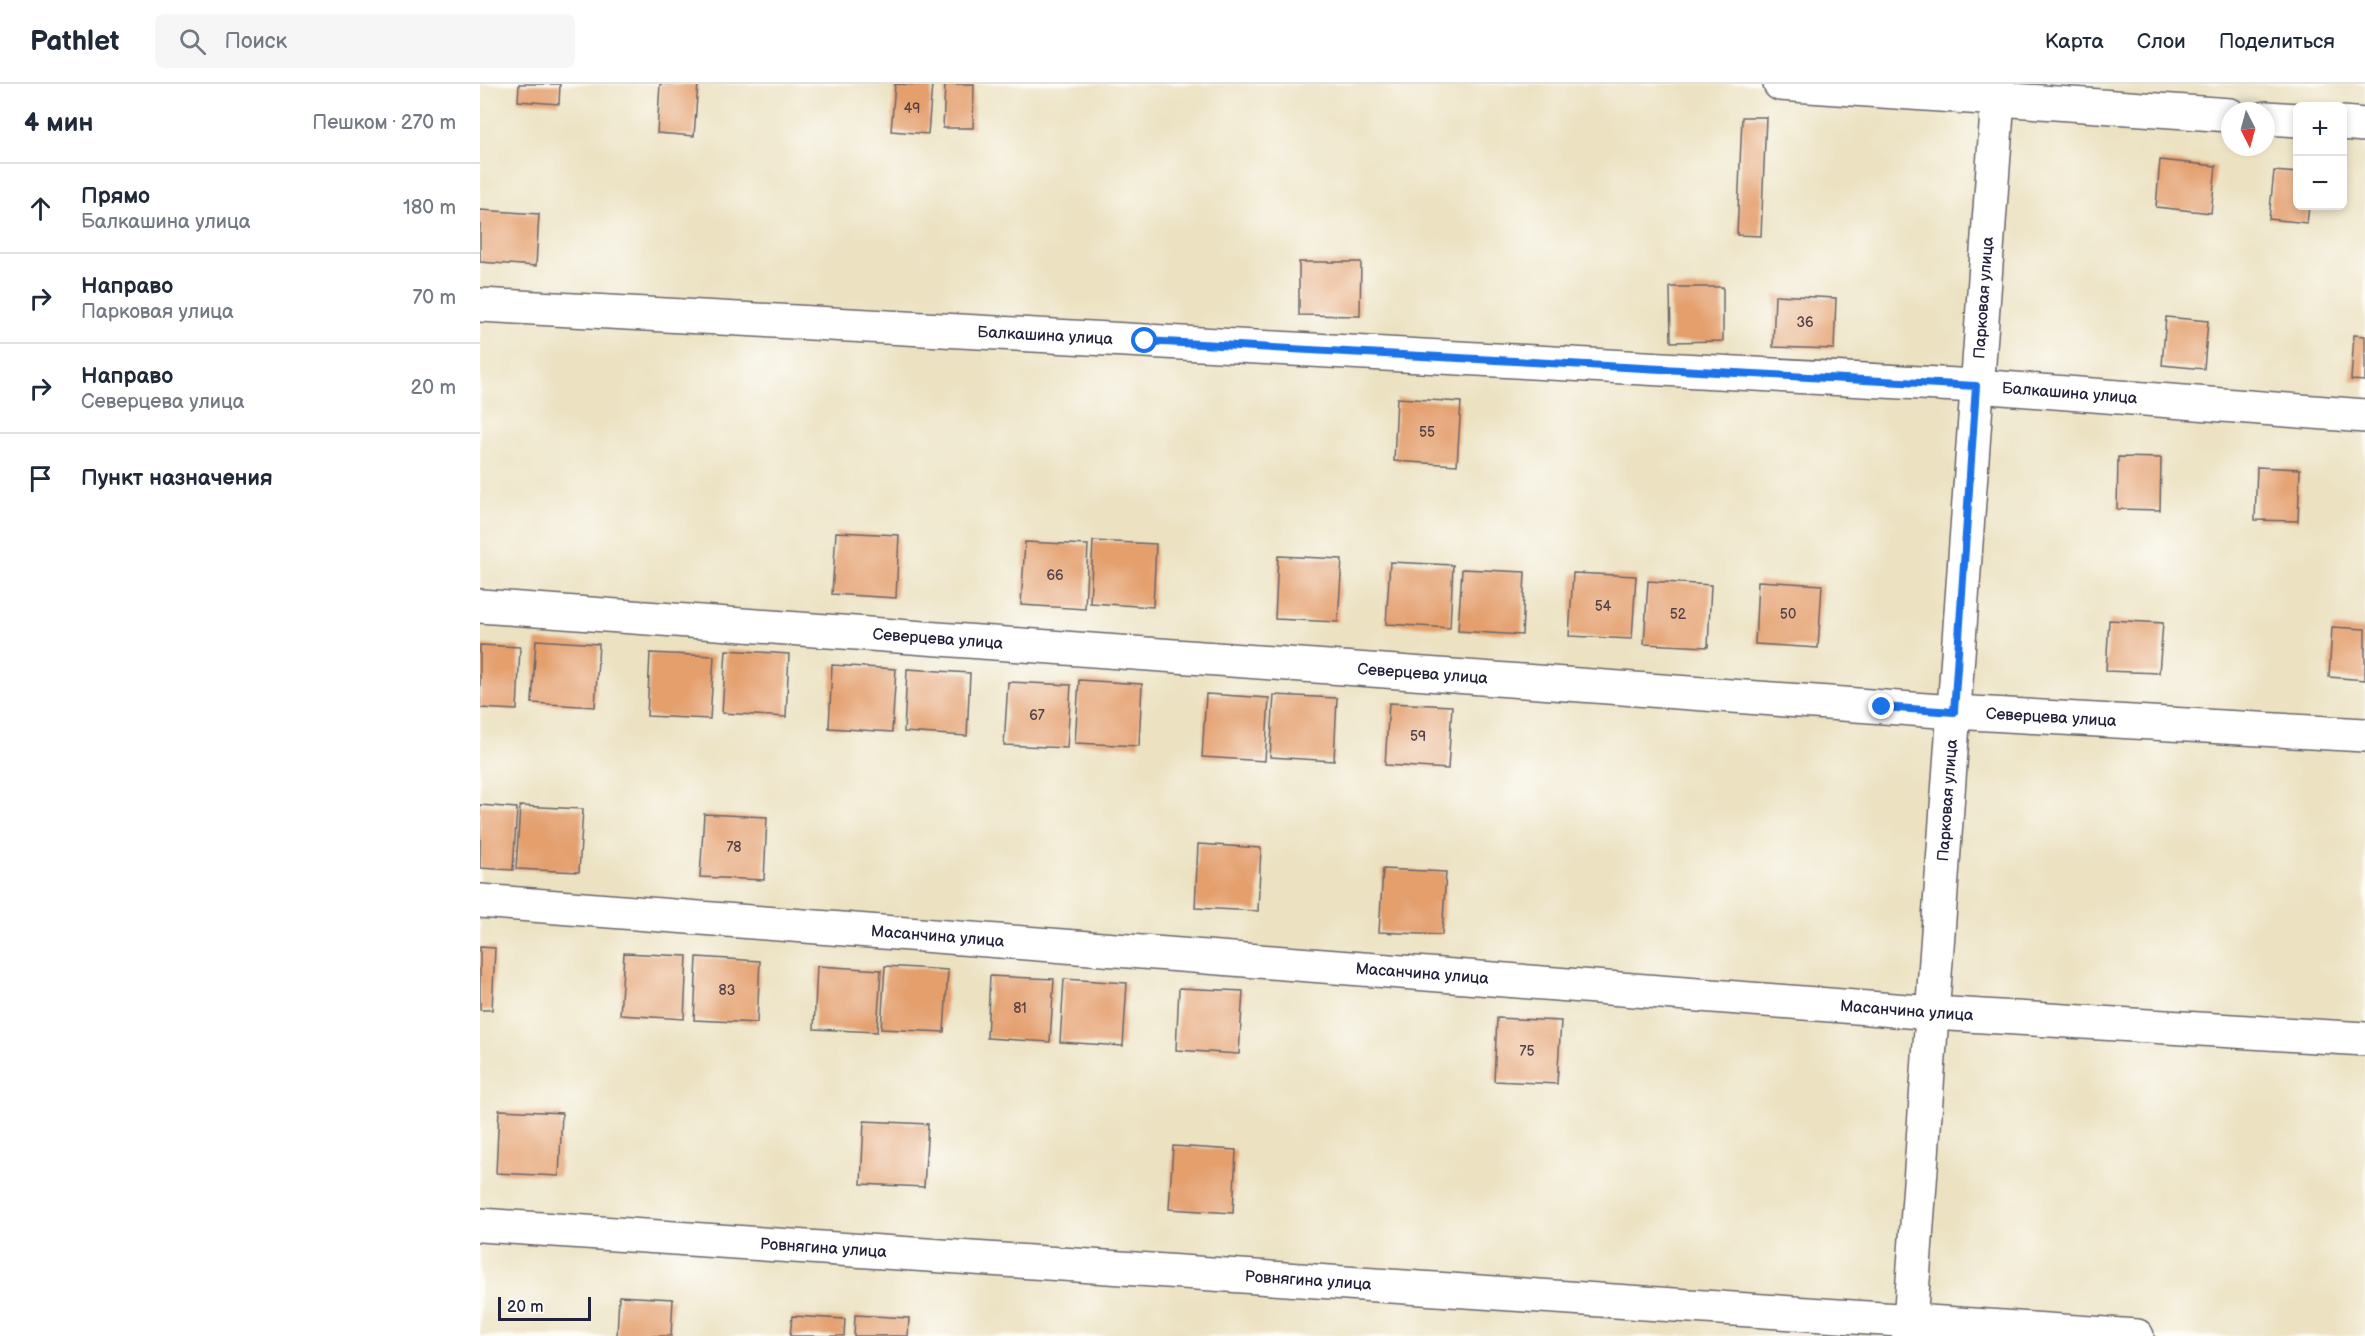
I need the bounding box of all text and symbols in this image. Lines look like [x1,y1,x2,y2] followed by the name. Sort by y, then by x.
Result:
[155,14,575,68] search box
[30,25,119,58] text: Pathlet
[176,25,209,58] icon: search
[224,28,287,55] text: Поиск
[2045,29,2104,54] text: Карта
[2137,29,2186,54] text: Слои
[2219,29,2335,54] text: Поделиться
[904,100,920,117] house number: 49
[2221,102,2275,156] north arrow
[2293,102,2347,210] map controls
[2293,102,2347,156] button: +
[24,108,93,139] text: 4 мин
[312,111,456,135] text: Пешком · 270 m
[2293,156,2347,210] button: −
[81,183,150,210] text: Прямо
[24,192,57,225] icon: ahead
[403,196,456,220] text: 180 m
[81,210,251,234] text: Балкашина улица
[1970,235,1998,359] street label: Парковая улица
[81,273,173,300] text: Направо
[24,282,57,315] icon: right
[412,286,456,310] text: 70 m
[81,300,234,324] text: Парковая улица
[1796,314,1814,331] house number: 36
[977,322,1114,349] street label: Балкашина улица
[1131,327,1157,353] route start
[81,363,173,390] text: Направо
[24,372,57,405] icon: right
[411,376,456,400] text: 20 m
[2001,379,2139,408] street label: Балкашина улица
[81,390,245,414] text: Северцева улица
[1419,424,1435,441] house number: 55
[24,462,57,495] icon: arrive
[81,465,273,492] text: Пункт назначения
[1046,567,1064,584] house number: 66
[1595,598,1612,615] house number: 54
[1670,606,1687,623] house number: 52
[1780,606,1796,623] house number: 50
[872,625,1004,653] street label: Северцева улица
[1357,660,1489,688] street label: Северцева улица
[1868,693,1894,719] route end
[1985,704,2117,731] street label: Северцева улица
[1029,707,1045,724] house number: 67
[1410,728,1426,745] house number: 59
[1934,738,1961,862] street label: Парковая улица
[726,839,742,856] house number: 78
[870,922,1006,951] street label: Масанчина улица
[1355,959,1490,988] street label: Масанчина улица
[719,982,735,999] house number: 83
[1839,996,1975,1025] street label: Масанчина улица
[1013,1000,1027,1017] house number: 81
[1520,1043,1534,1060] house number: 75
[759,1234,888,1262] street label: Ровнягина улица
[1244,1267,1373,1294] street label: Ровнягина улица
[498,1294,591,1322] scale bar
[507,1298,543,1317] text: 20 m

